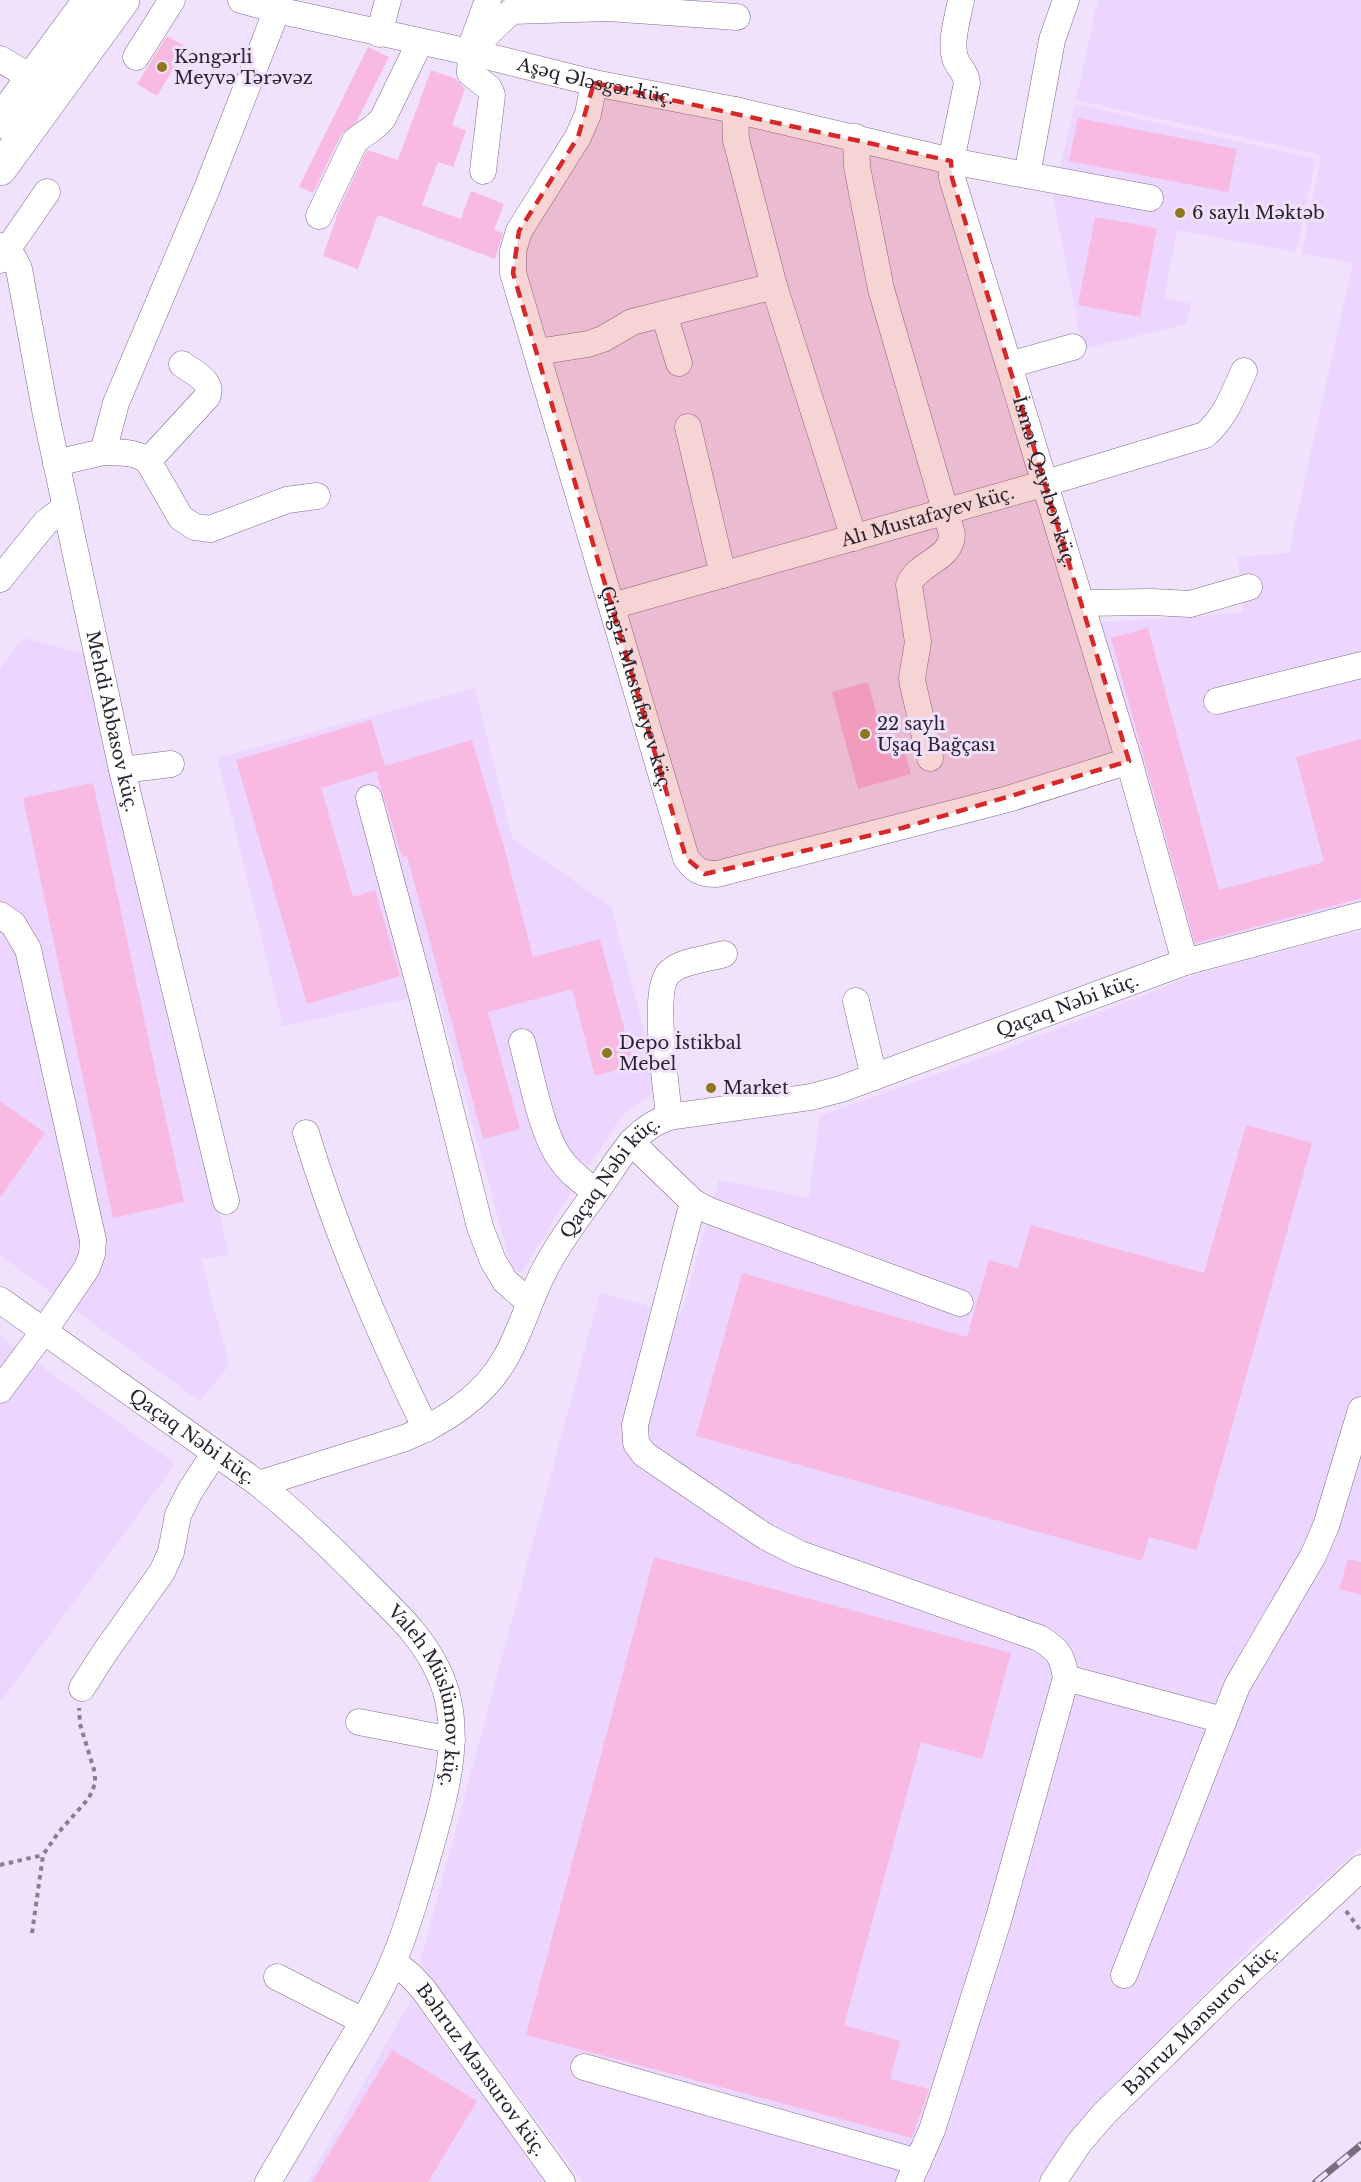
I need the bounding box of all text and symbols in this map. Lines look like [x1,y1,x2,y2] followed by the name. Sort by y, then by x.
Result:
[174,46,313,89] place label: Kəngərli Meyvə Tərəvəz
[514,53,676,109] street label: Aşəq Ələsgər küç.
[155,60,169,74] marker: Kəngərli Meyvə Tərəvəz
[1192,202,1325,224] place label: 6 saylı Məktəb
[1173,206,1187,220] marker: 6 saylı Məktəb
[1008,393,1081,570] street label: İsmət Qayıbov küç.
[838,482,1017,552] street label: Alı Mustafayev küç.
[595,583,677,794] street label: Çingiz Mustafayev küç.
[81,629,143,814] street label: Mehdi Abbasov küç.
[877,713,995,756] place label: 22 saylı Uşaq Bağçası
[858,727,872,741] marker: 22 saylı Uşaq Bağçası
[993,969,1142,1042] street label: Qaçaq Nəbi küç.
[619,1031,742,1075] place label: Depo İstikbal Mebel
[600,1046,614,1060] marker: Depo İstikbal Mebel
[723,1077,789,1099] place label: Market
[704,1081,718,1095] marker: Market
[555,1112,664,1243] street label: Qaçaq Nəbi küç.
[125,1384,260,1489] street label: Qaçaq Nəbi küç.
[382,1600,463,1789] street label: Valeh Müslümov küç.
[1118,1940,1283,2100] street label: Bəhruz Mənsurov küç.
[411,1979,551,2161] street label: Bəhruz Mənsurov küç.

